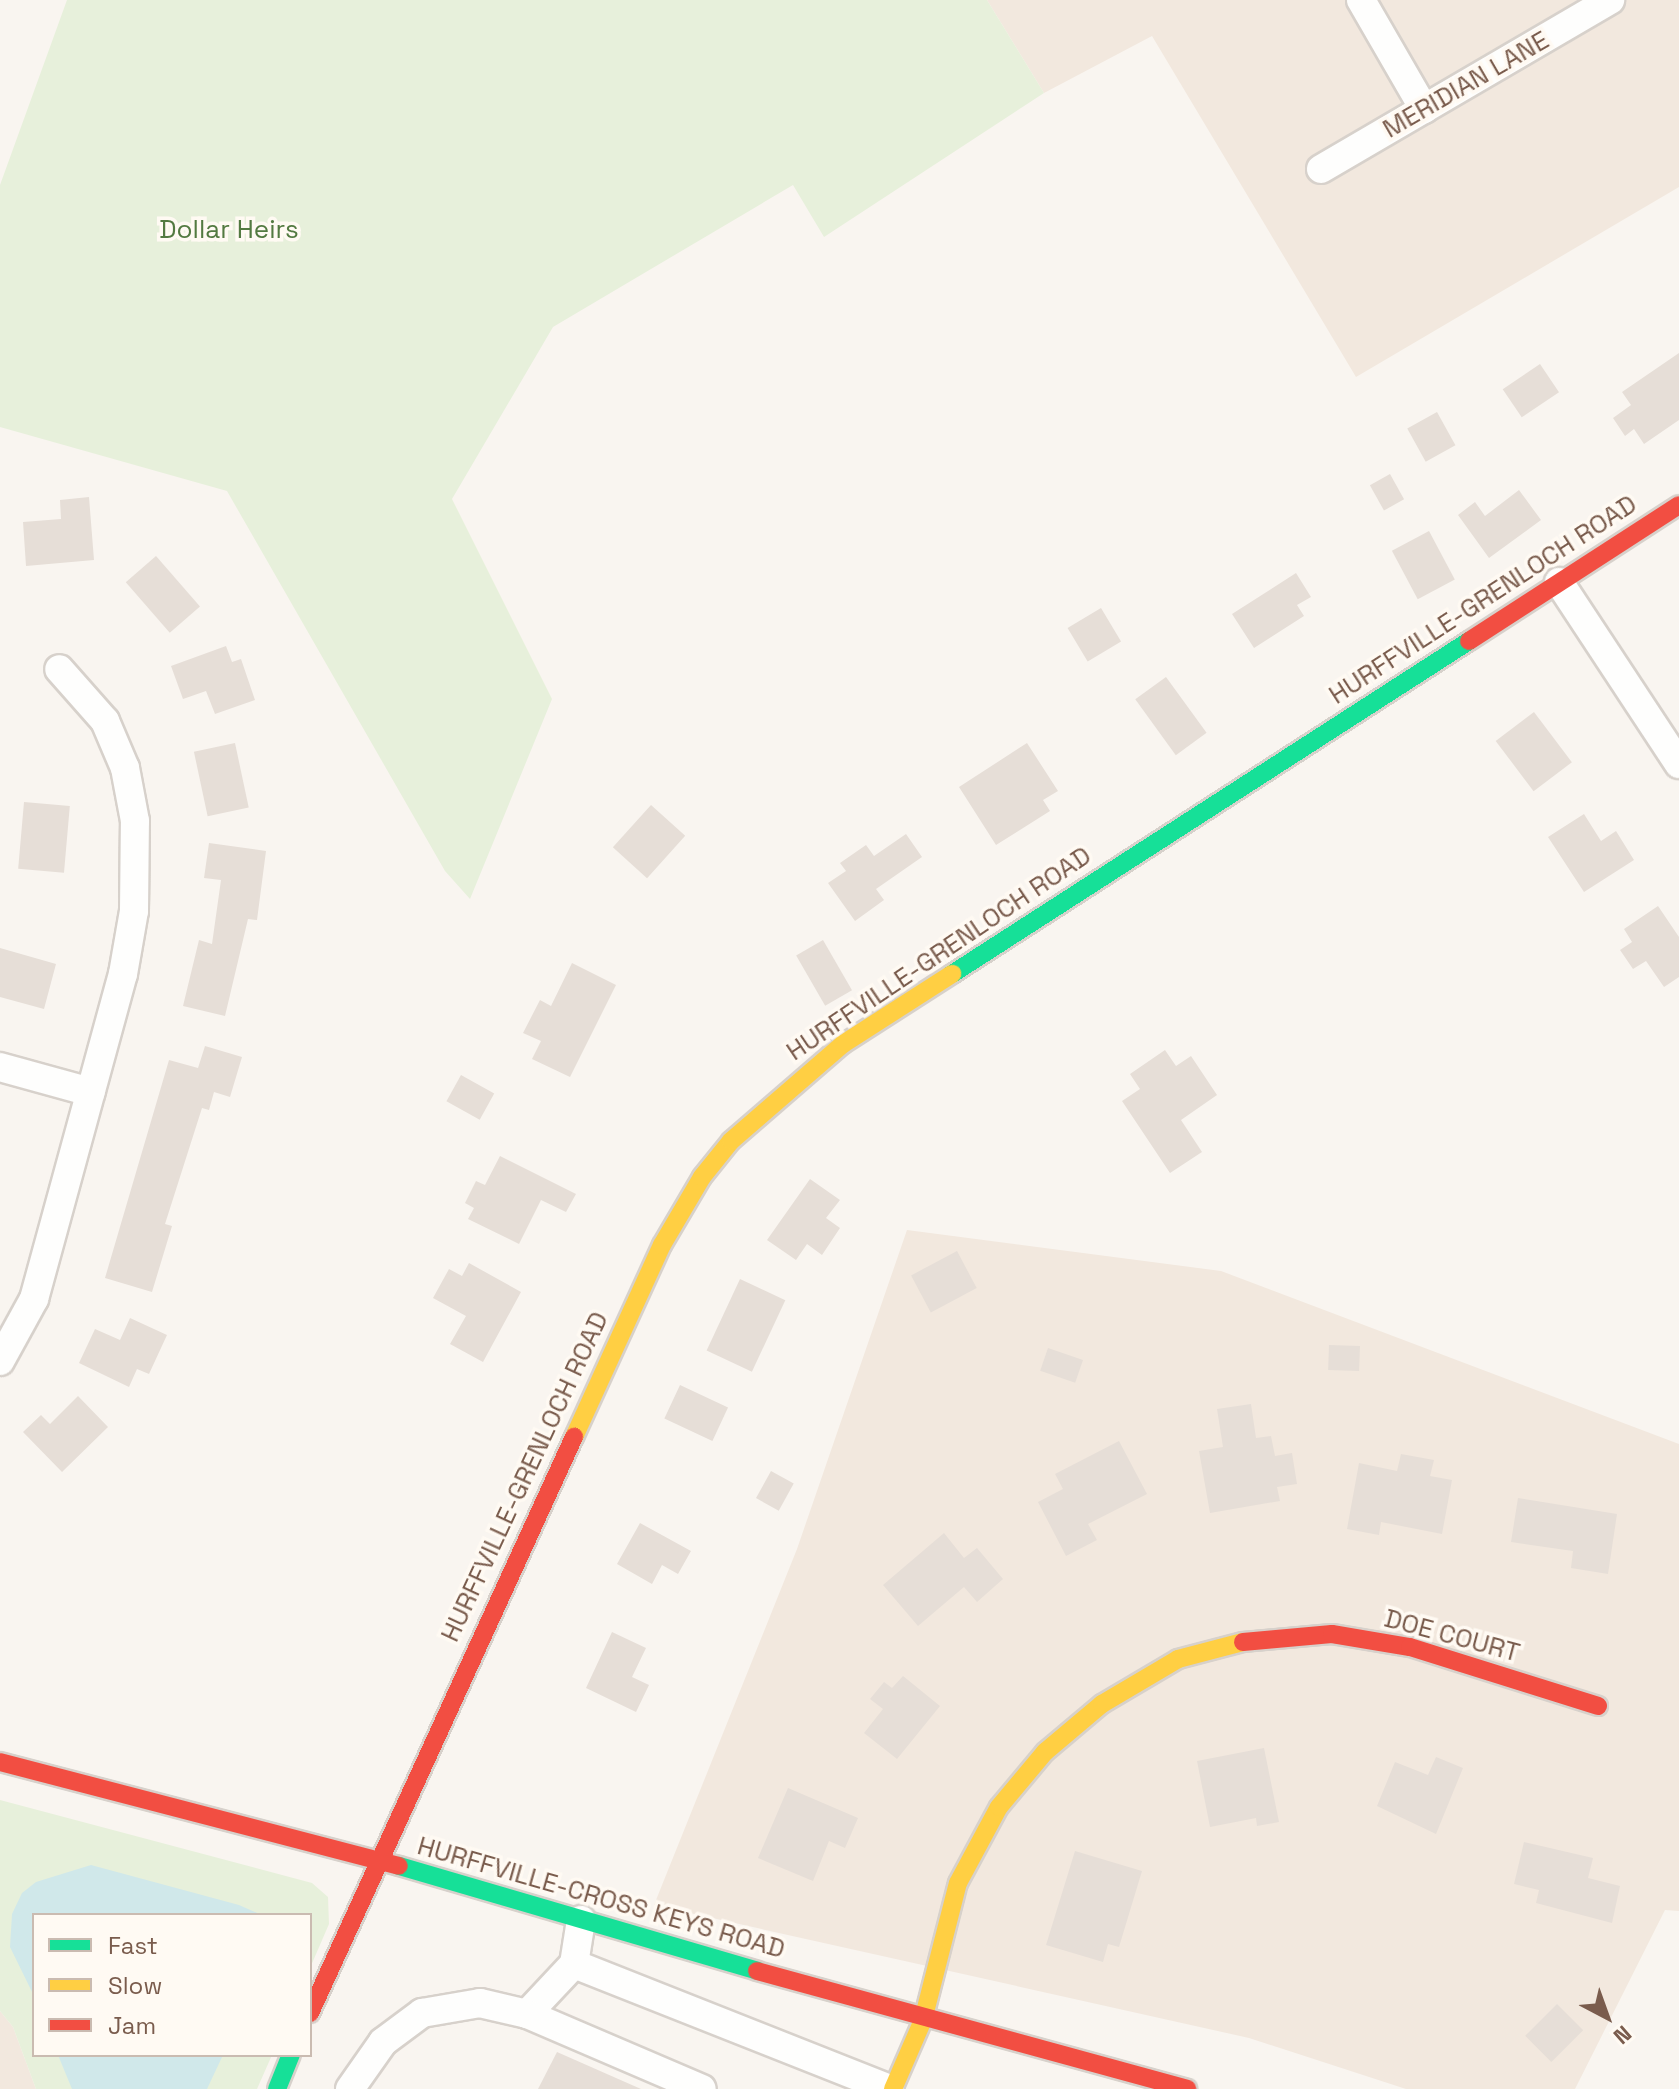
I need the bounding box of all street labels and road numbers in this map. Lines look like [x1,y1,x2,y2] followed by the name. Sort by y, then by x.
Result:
[1378,25,1554,145] street label: MERIDIAN LANE
[1323,489,1643,711] street label: HURFFVILLE-GRENLOCH ROAD
[781,840,1097,1068] street label: HURFFVILLE-GRENLOCH ROAD
[435,1307,615,1647] street label: HURFFVILLE-GRENLOCH ROAD
[1381,1603,1523,1669] street label: DOE COURT
[414,1831,788,1965] street label: HURFFVILLE-CROSS KEYS ROAD

